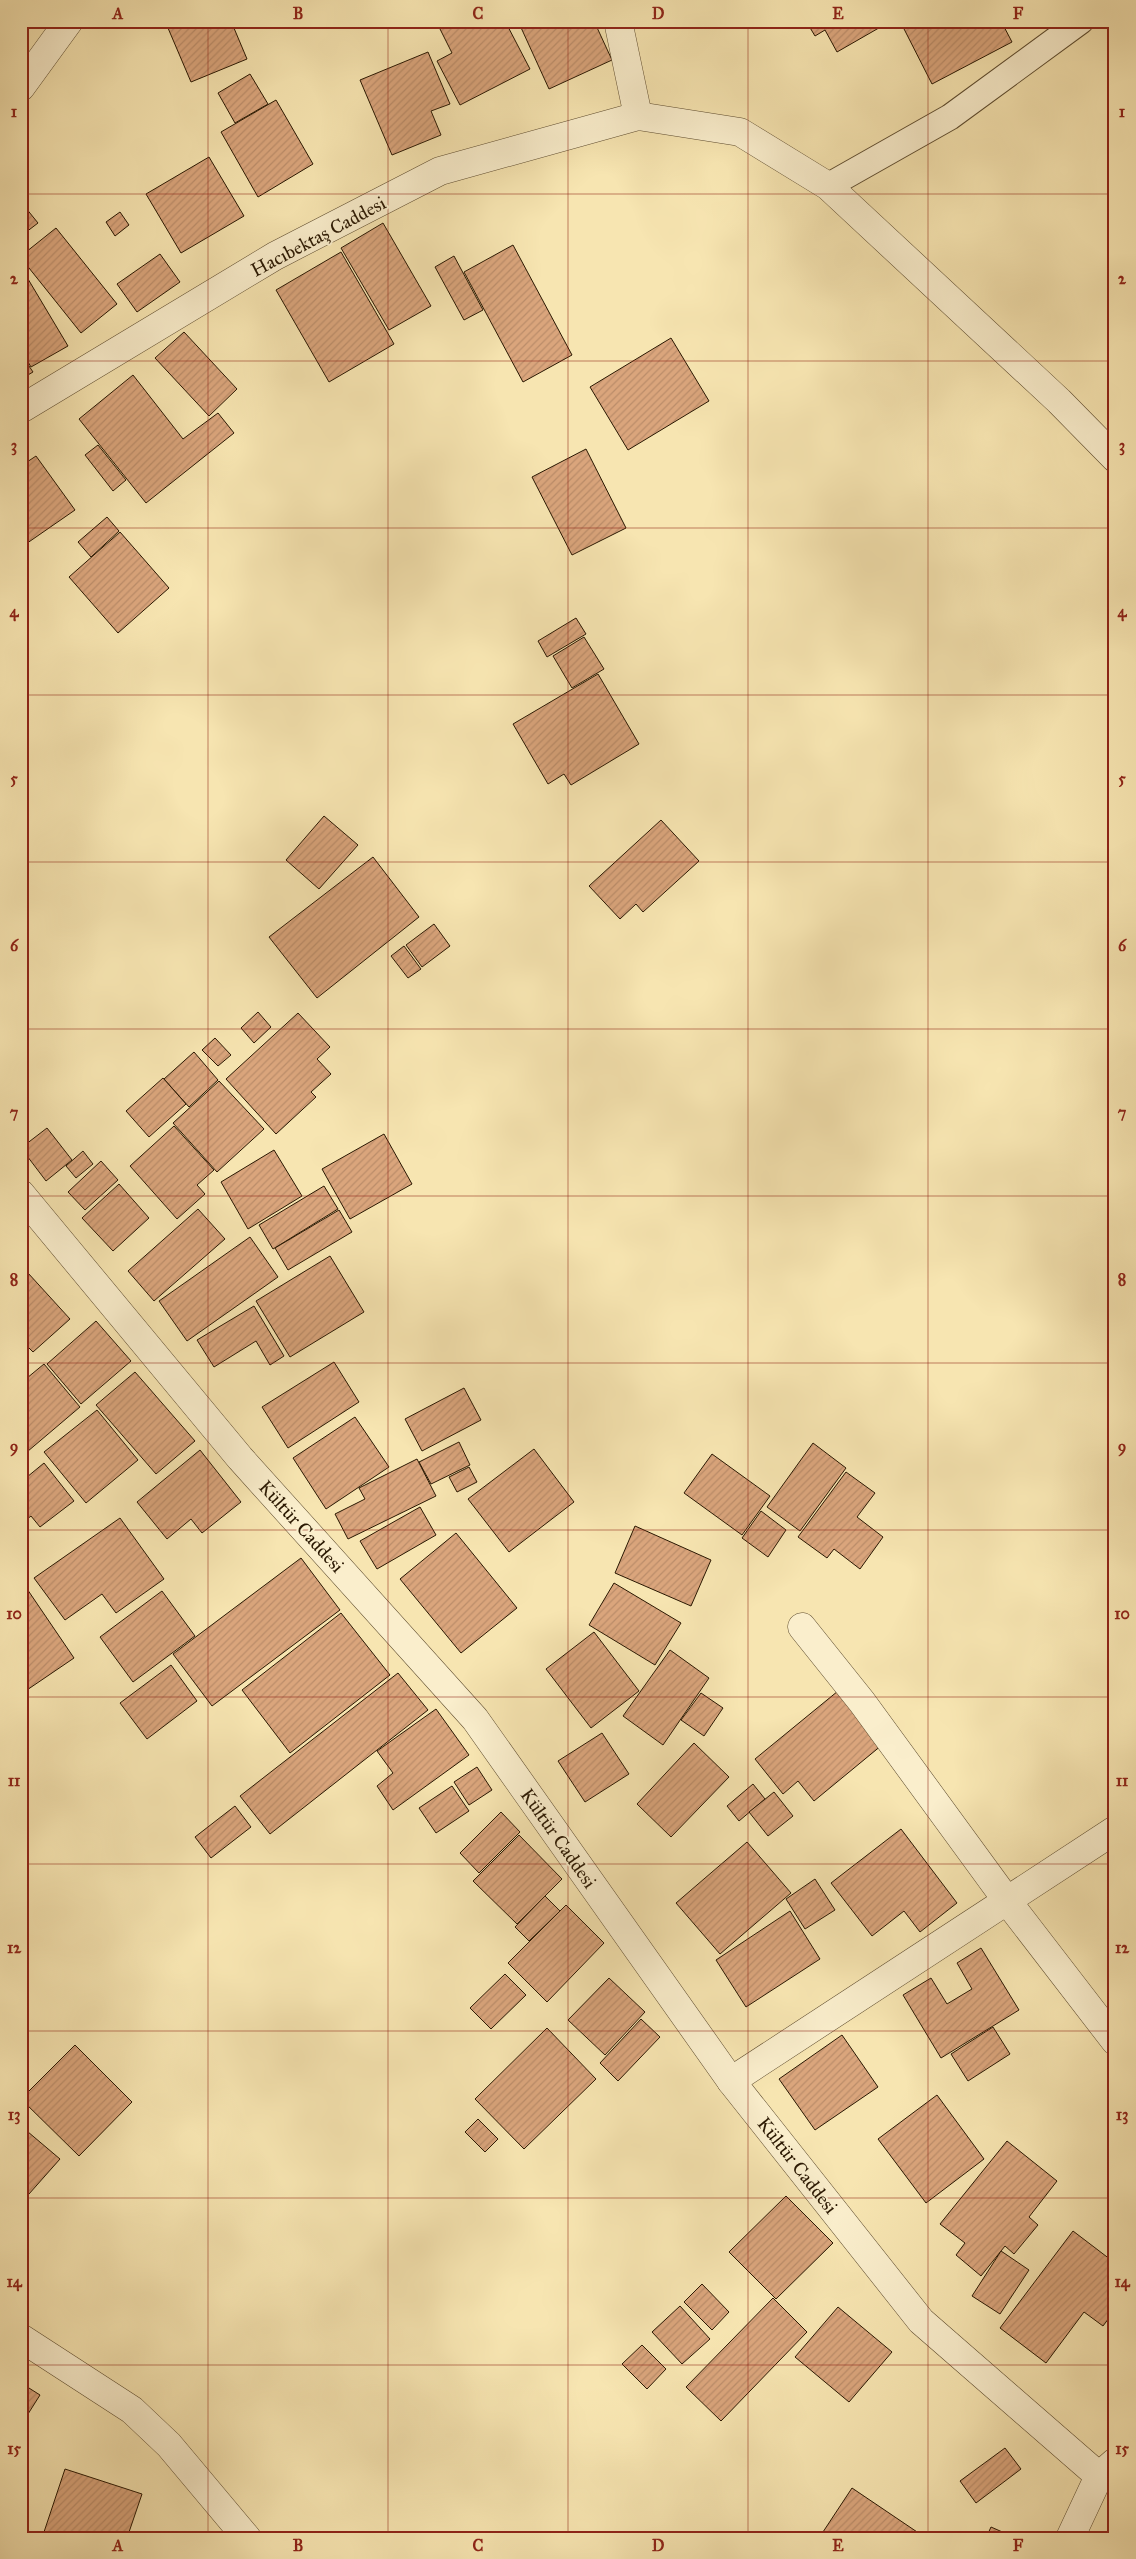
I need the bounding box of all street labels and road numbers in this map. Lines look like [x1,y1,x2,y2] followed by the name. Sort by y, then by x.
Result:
[247,191,390,282] street label: Hacıbektaş Caddesi
[254,1475,349,1577] street label: Kültür Caddesi
[516,1784,601,1893] street label: Kültür Caddesi
[753,2112,843,2218] street label: Kültür Caddesi

